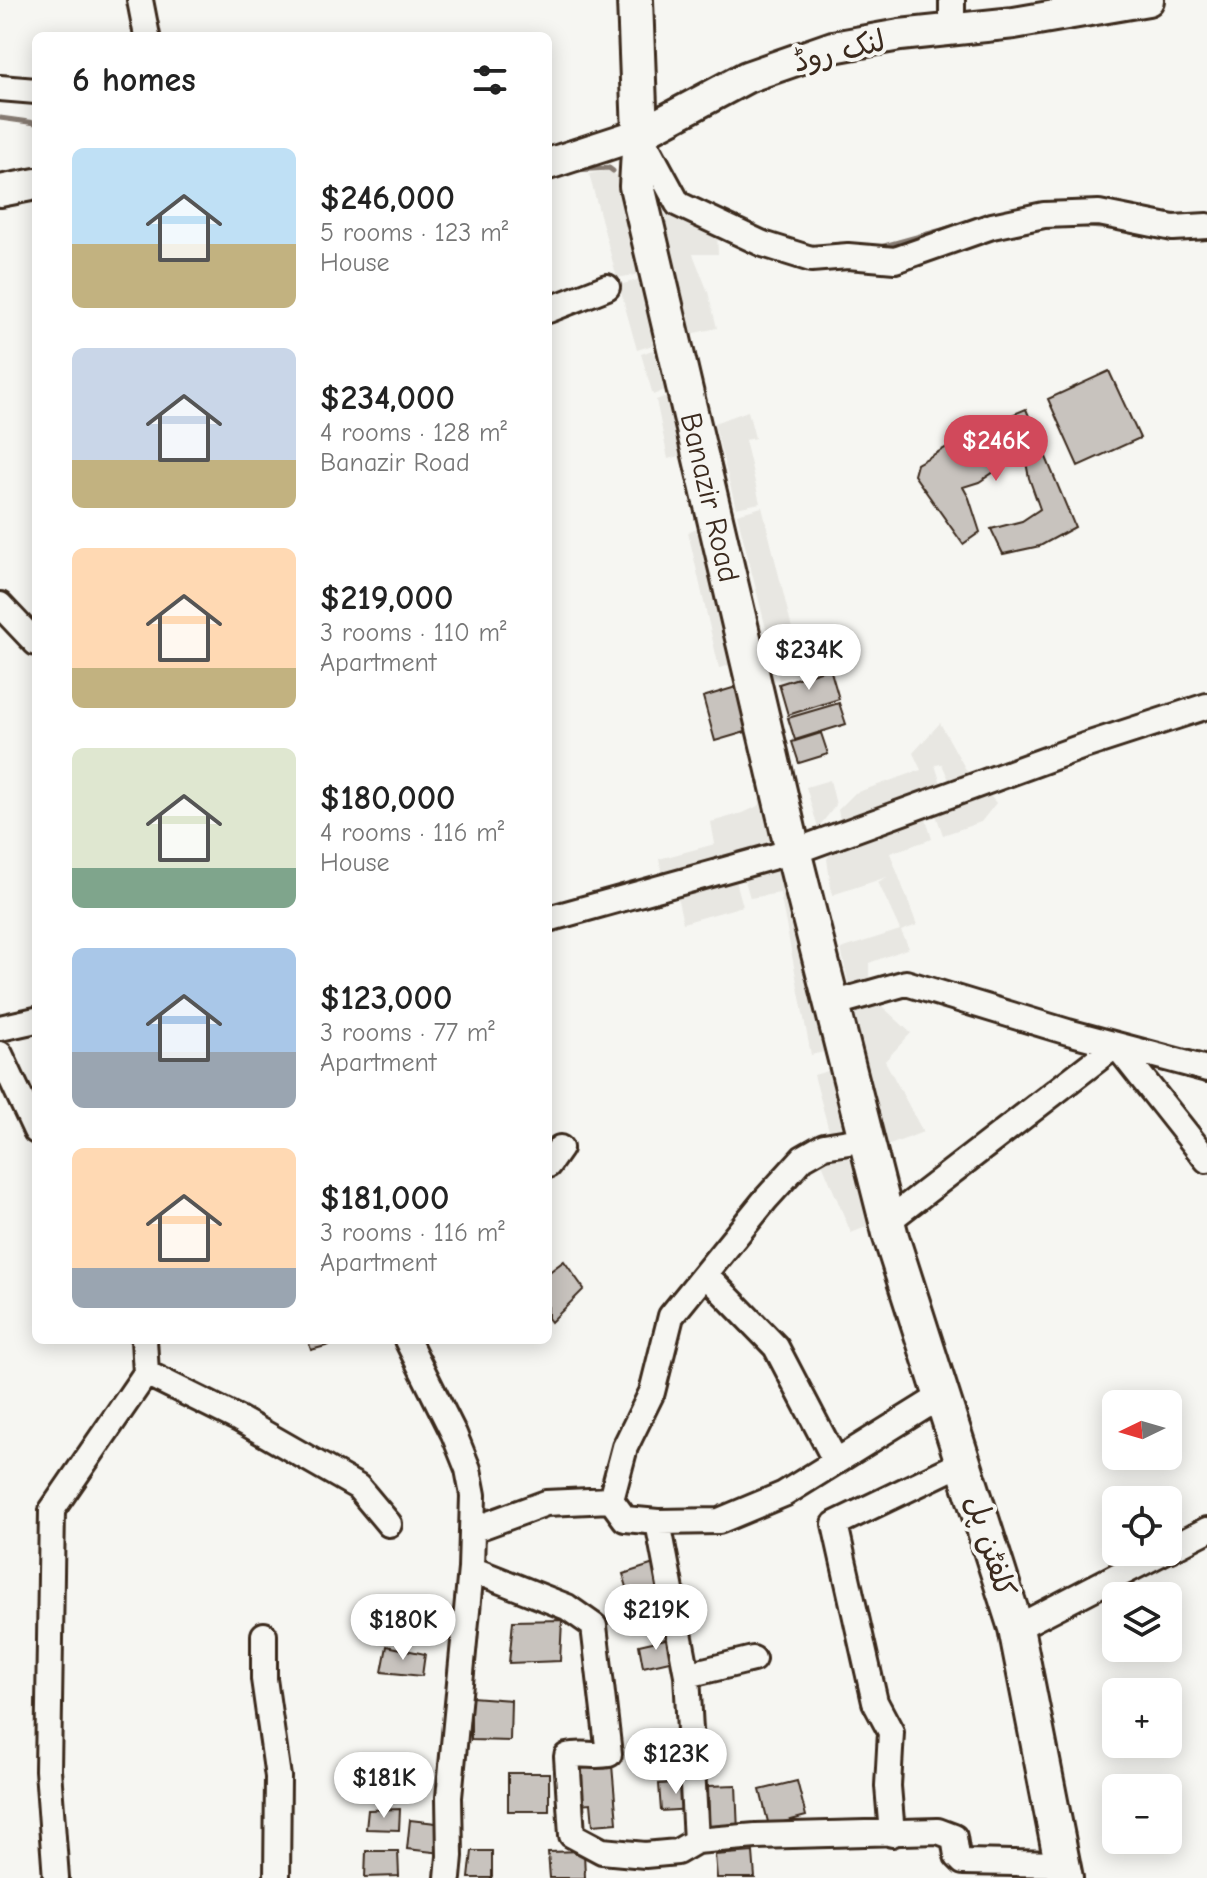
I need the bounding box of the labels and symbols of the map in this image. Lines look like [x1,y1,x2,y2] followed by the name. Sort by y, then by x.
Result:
[789,23,889,80] street label: لنک روڈ
[673,409,746,586] street label: Banazir Road
[940,415,1052,483] pin: $246K
[753,624,865,692] pin: $234K
[1102,1390,1182,1470] north arrow
[958,1491,1023,1602] street label: کلفٹن پل
[600,1584,712,1652] pin: $219K
[347,1594,459,1662] pin: $180K
[620,1728,732,1796] pin: $123K
[328,1752,440,1820] pin: $181K

